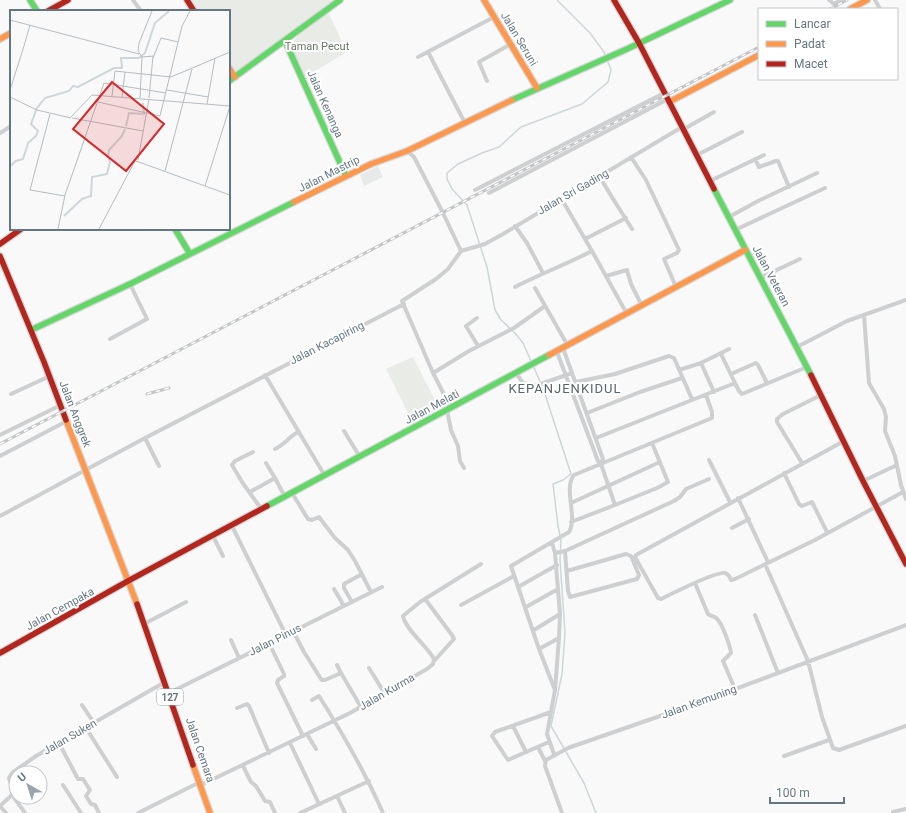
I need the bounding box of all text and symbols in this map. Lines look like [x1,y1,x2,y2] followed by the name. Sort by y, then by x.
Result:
[758,8,898,80] legend
[10,10,230,230] inset map
[498,10,540,68] street label: Jalan Seruni
[794,17,831,31] text: Lancar
[794,37,825,51] text: Padat
[285,40,350,53] park label: Taman Pecut
[794,57,828,71] text: Macet
[304,68,346,140] street label: Jalan Kenanga
[296,153,362,195] street label: Jalan Mastrip
[535,166,611,218] street label: Jalan Sri Gading
[750,243,792,309] street label: Jalan Veteran
[288,319,366,367] street label: Jalan Kacapiring
[56,379,94,449] street label: Jalan Anggrek
[508,381,622,396] district label: KEPANJENKIDUL
[403,387,461,427] street label: Jalan Melati
[24,585,96,633] street label: Jalan Cempaka
[247,621,304,659] street label: Jalan Pinus
[357,671,417,713] street label: Jalan Kurma
[660,682,738,722] street label: Jalan Kemuning
[157,689,183,705] road number: 127
[41,716,99,758] street label: Jalan Suken
[183,716,217,784] street label: Jalan Cemara
[8,765,48,805] north arrow
[15,770,29,785] text: U
[770,779,844,805] scale bar
[776,786,810,800] text: 100 m

